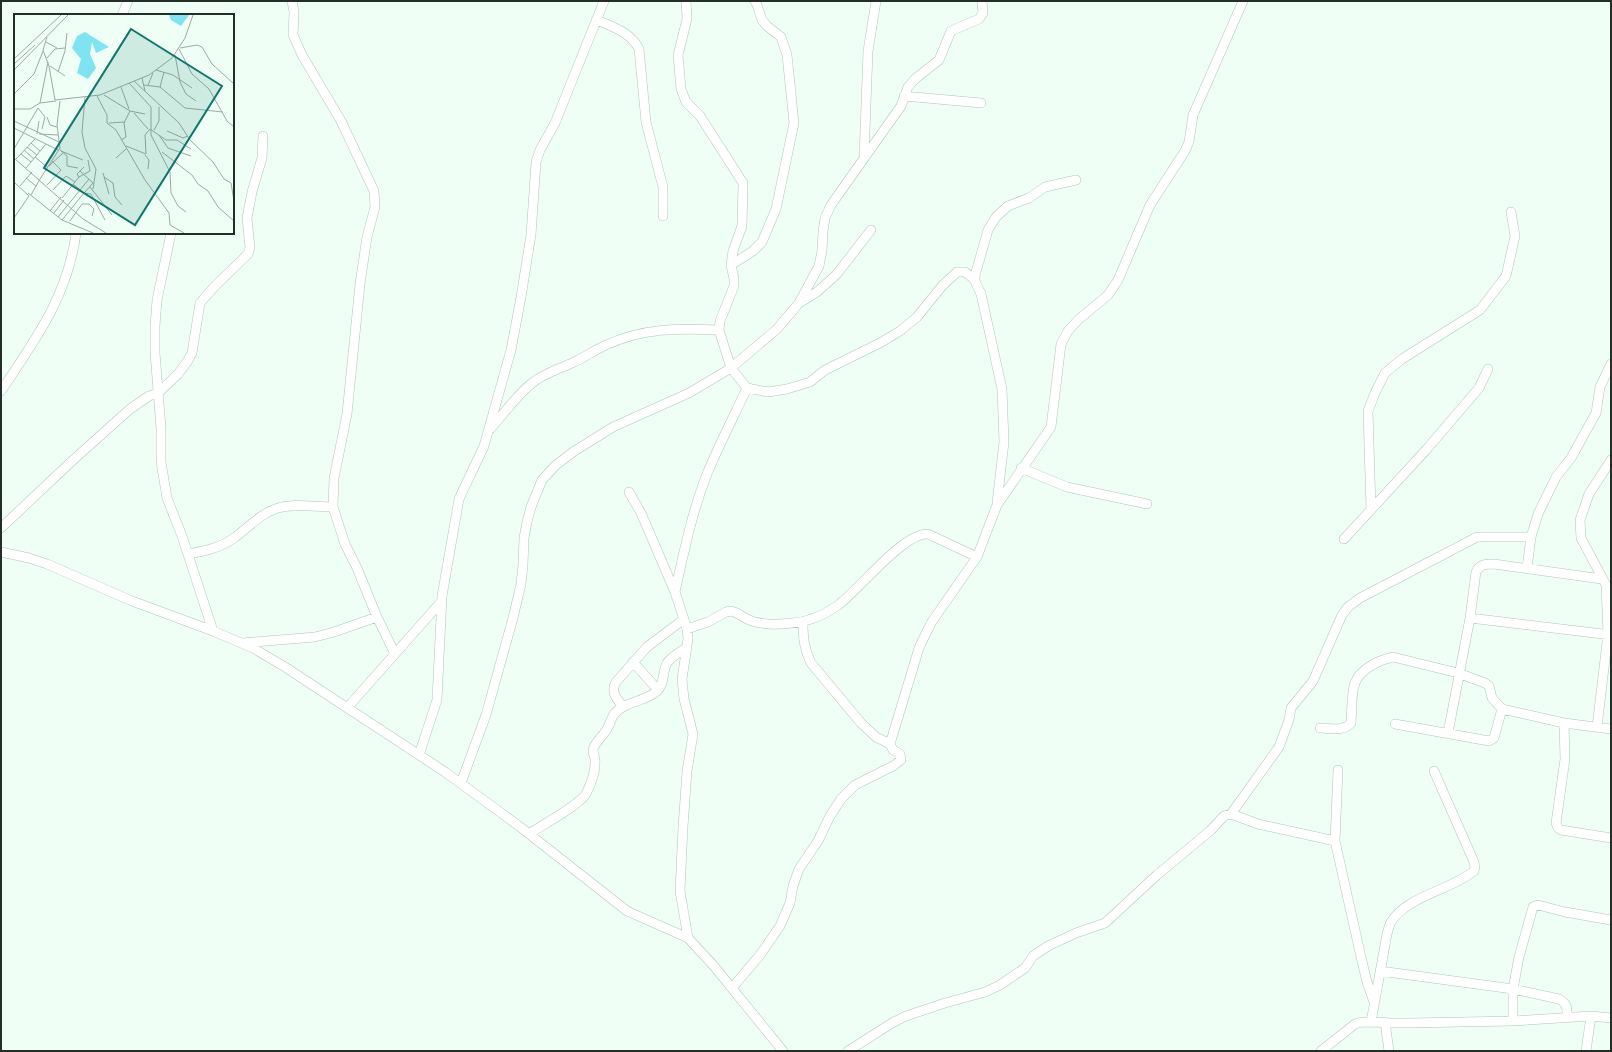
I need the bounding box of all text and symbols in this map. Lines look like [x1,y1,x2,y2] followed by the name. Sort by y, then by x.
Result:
[14,14,234,234] inset map

